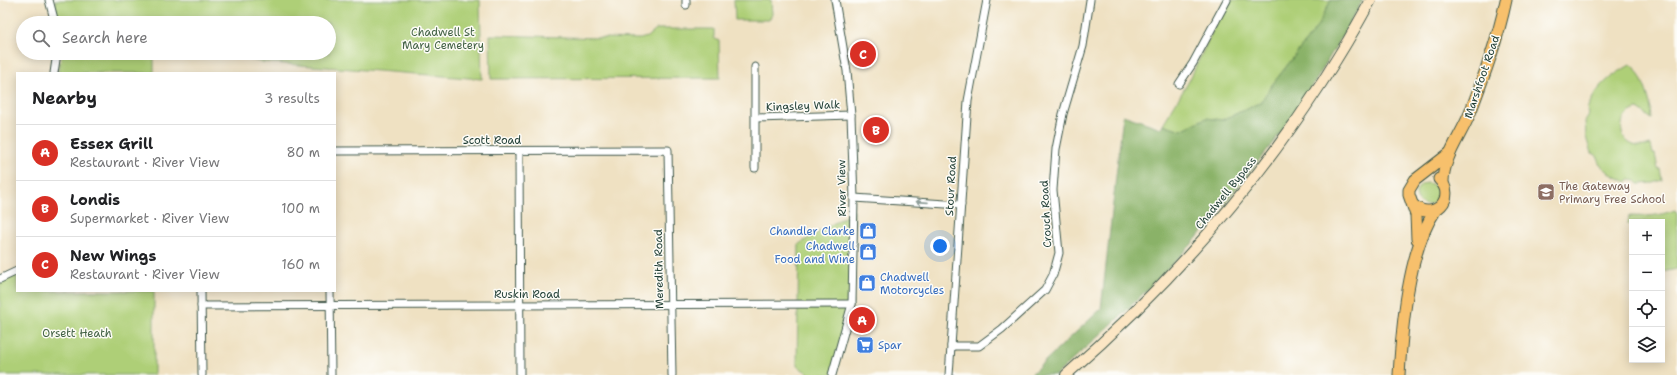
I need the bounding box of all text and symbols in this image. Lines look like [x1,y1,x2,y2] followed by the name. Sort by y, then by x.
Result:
[16,16,336,60] search box
[402,25,484,53] park label: Chadwell St Mary Cemetery
[30,27,52,49] icon: search
[62,28,148,48] text: Search here
[1461,33,1503,121] street label: Marshfoot Road
[850,39,876,69] pin: C
[32,87,97,109] text: Nearby
[264,90,320,107] text: 3 results
[765,97,841,115] street label: Kingsley Walk
[863,115,889,145] pin: B
[463,133,521,148] street label: Scott Road
[70,134,153,154] text: Essex Grill
[40,144,50,161] text: A
[286,144,320,161] text: 80 m
[70,154,220,171] text: Restaurant · River View
[1192,154,1260,232] street label: Chadwell Bypass
[942,156,960,216] street label: Stour Road
[834,159,850,217] street label: River View
[1559,179,1666,207] place label: The Gateway Primary Free School
[1037,180,1055,248] street label: Crouch Road
[1536,182,1556,202] school or university icon: The Gateway Primary Free School
[70,190,120,210] text: Londis
[916,199,929,206] one-way arrow
[41,200,49,217] text: B
[281,200,320,217] text: 100 m
[70,210,229,227] text: Supermarket · River View
[1629,219,1665,363] map controls
[1629,219,1665,255] button: +
[858,221,878,241] shop icon: Chandler Clarke
[769,224,855,239] place label: Chandler Clarke
[651,229,667,309] street label: Meredith Road
[930,236,950,256] your location
[775,239,856,267] place label: Chadwell Food and Wine
[858,242,878,262] shop icon: Chadwell Food and Wine
[70,246,156,266] text: New Wings
[1629,255,1665,291] button: −
[41,256,49,273] text: C
[282,256,320,273] text: 160 m
[70,266,220,283] text: Restaurant · River View
[880,270,944,298] place label: Chadwell Motorcycles
[857,273,877,293] shop icon: Chadwell Motorcycles
[494,287,560,302] street label: Ruskin Road
[1629,291,1665,327] button: locate
[849,305,875,335] pin: A
[42,326,112,341] park label: Orsett Heath
[1629,327,1665,363] button: layers
[855,335,875,355] supermarket icon: Spar
[878,338,902,353] place label: Spar

